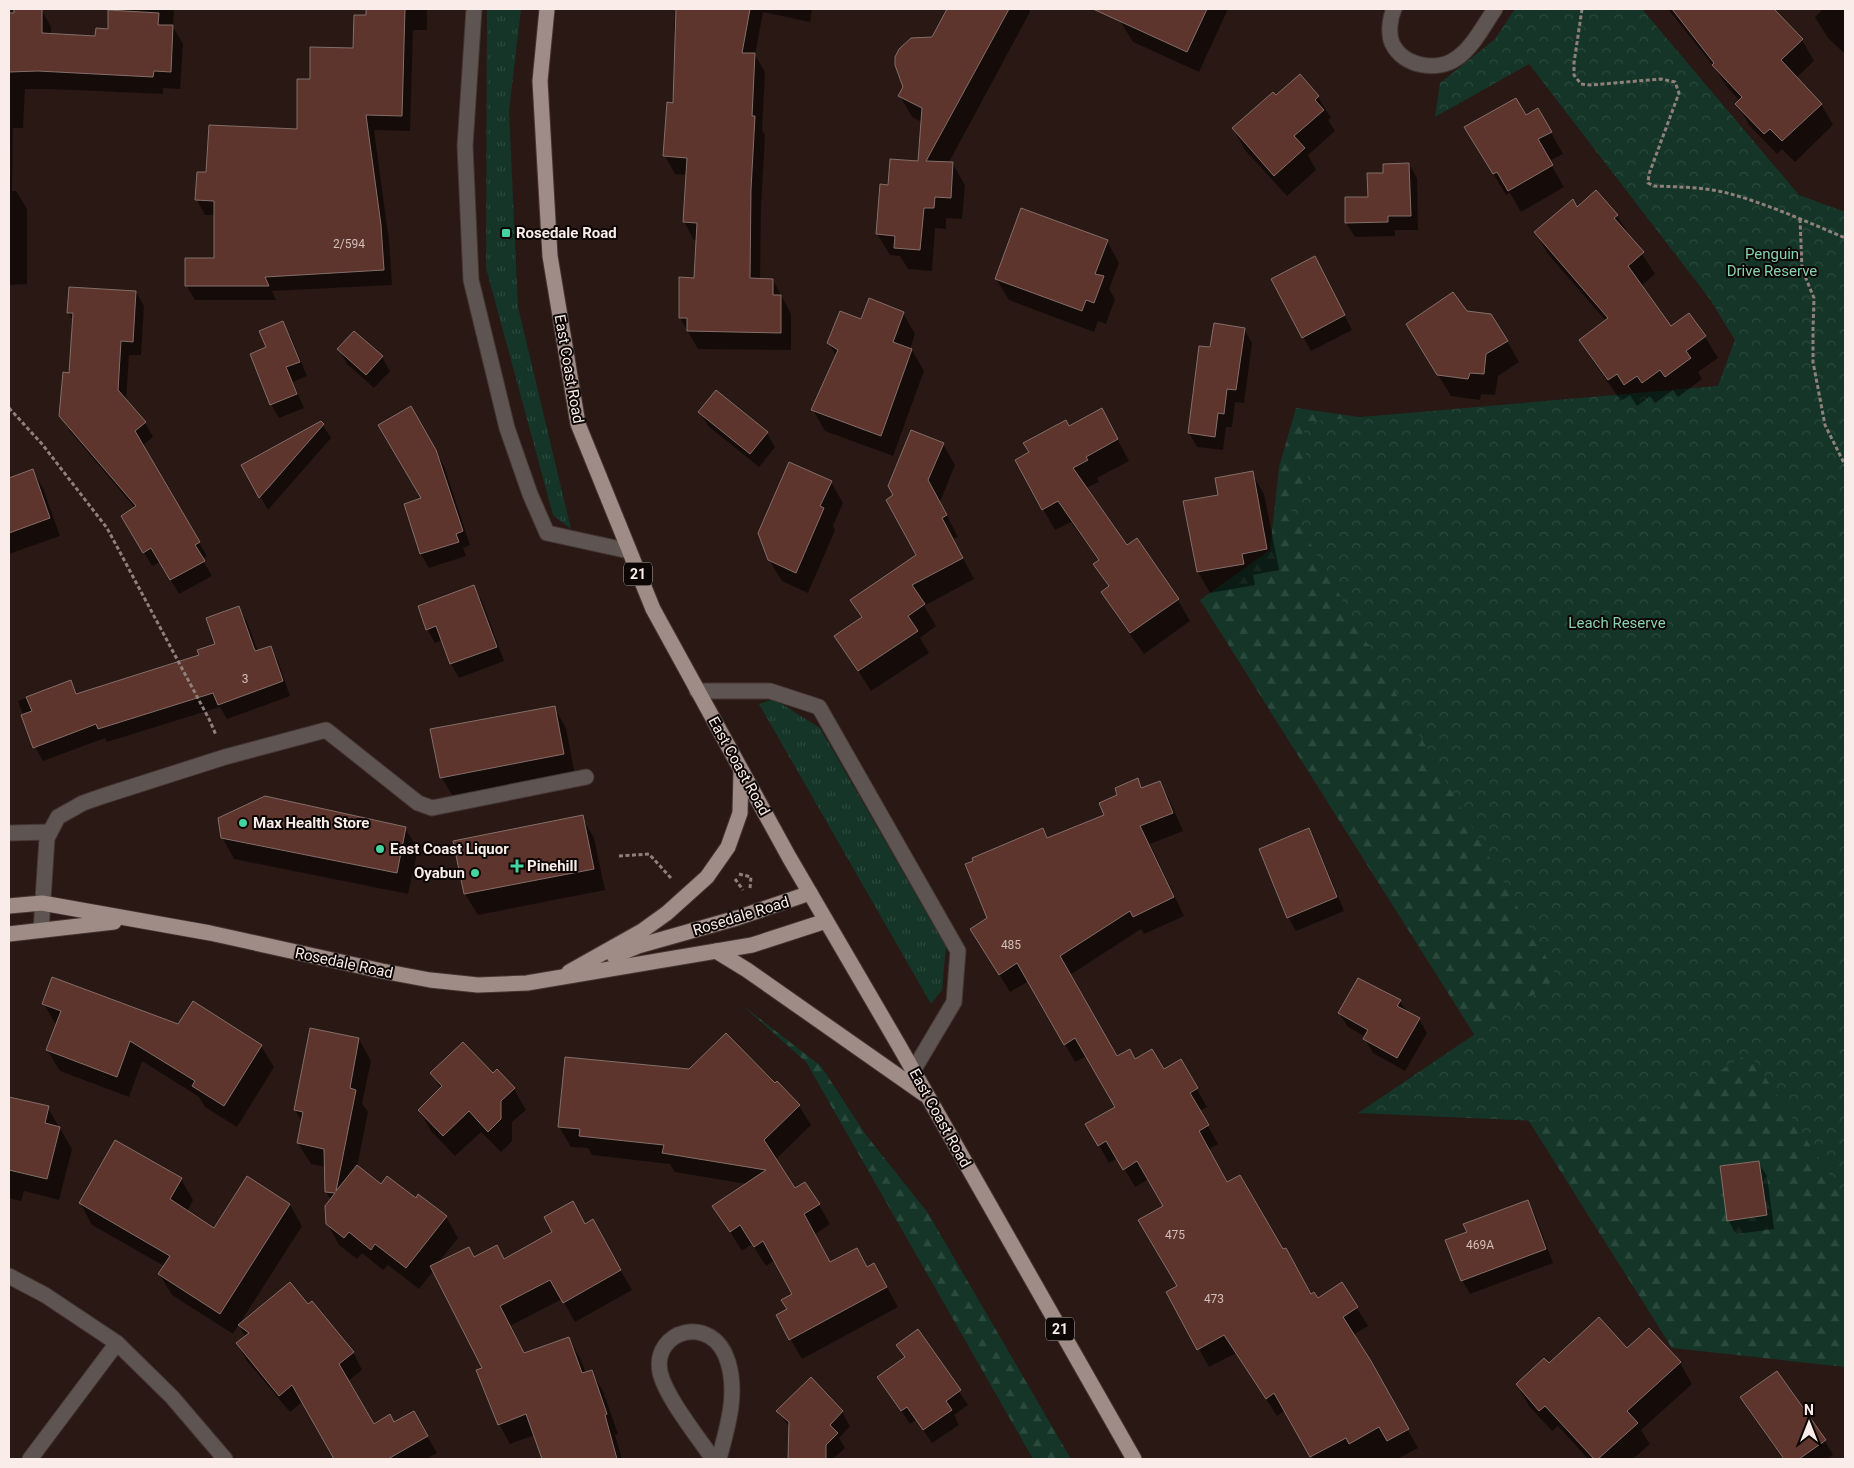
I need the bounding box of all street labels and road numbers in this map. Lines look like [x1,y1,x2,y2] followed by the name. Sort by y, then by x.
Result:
[551,313,587,425] street label: East Coast Road
[624,562,652,586] road number: 21
[704,713,774,819] street label: East Coast Road
[691,893,791,939] street label: Rosedale Road
[293,944,395,982] street label: Rosedale Road
[905,1065,975,1171] street label: East Coast Road
[1046,1318,1074,1340] road number: 21

